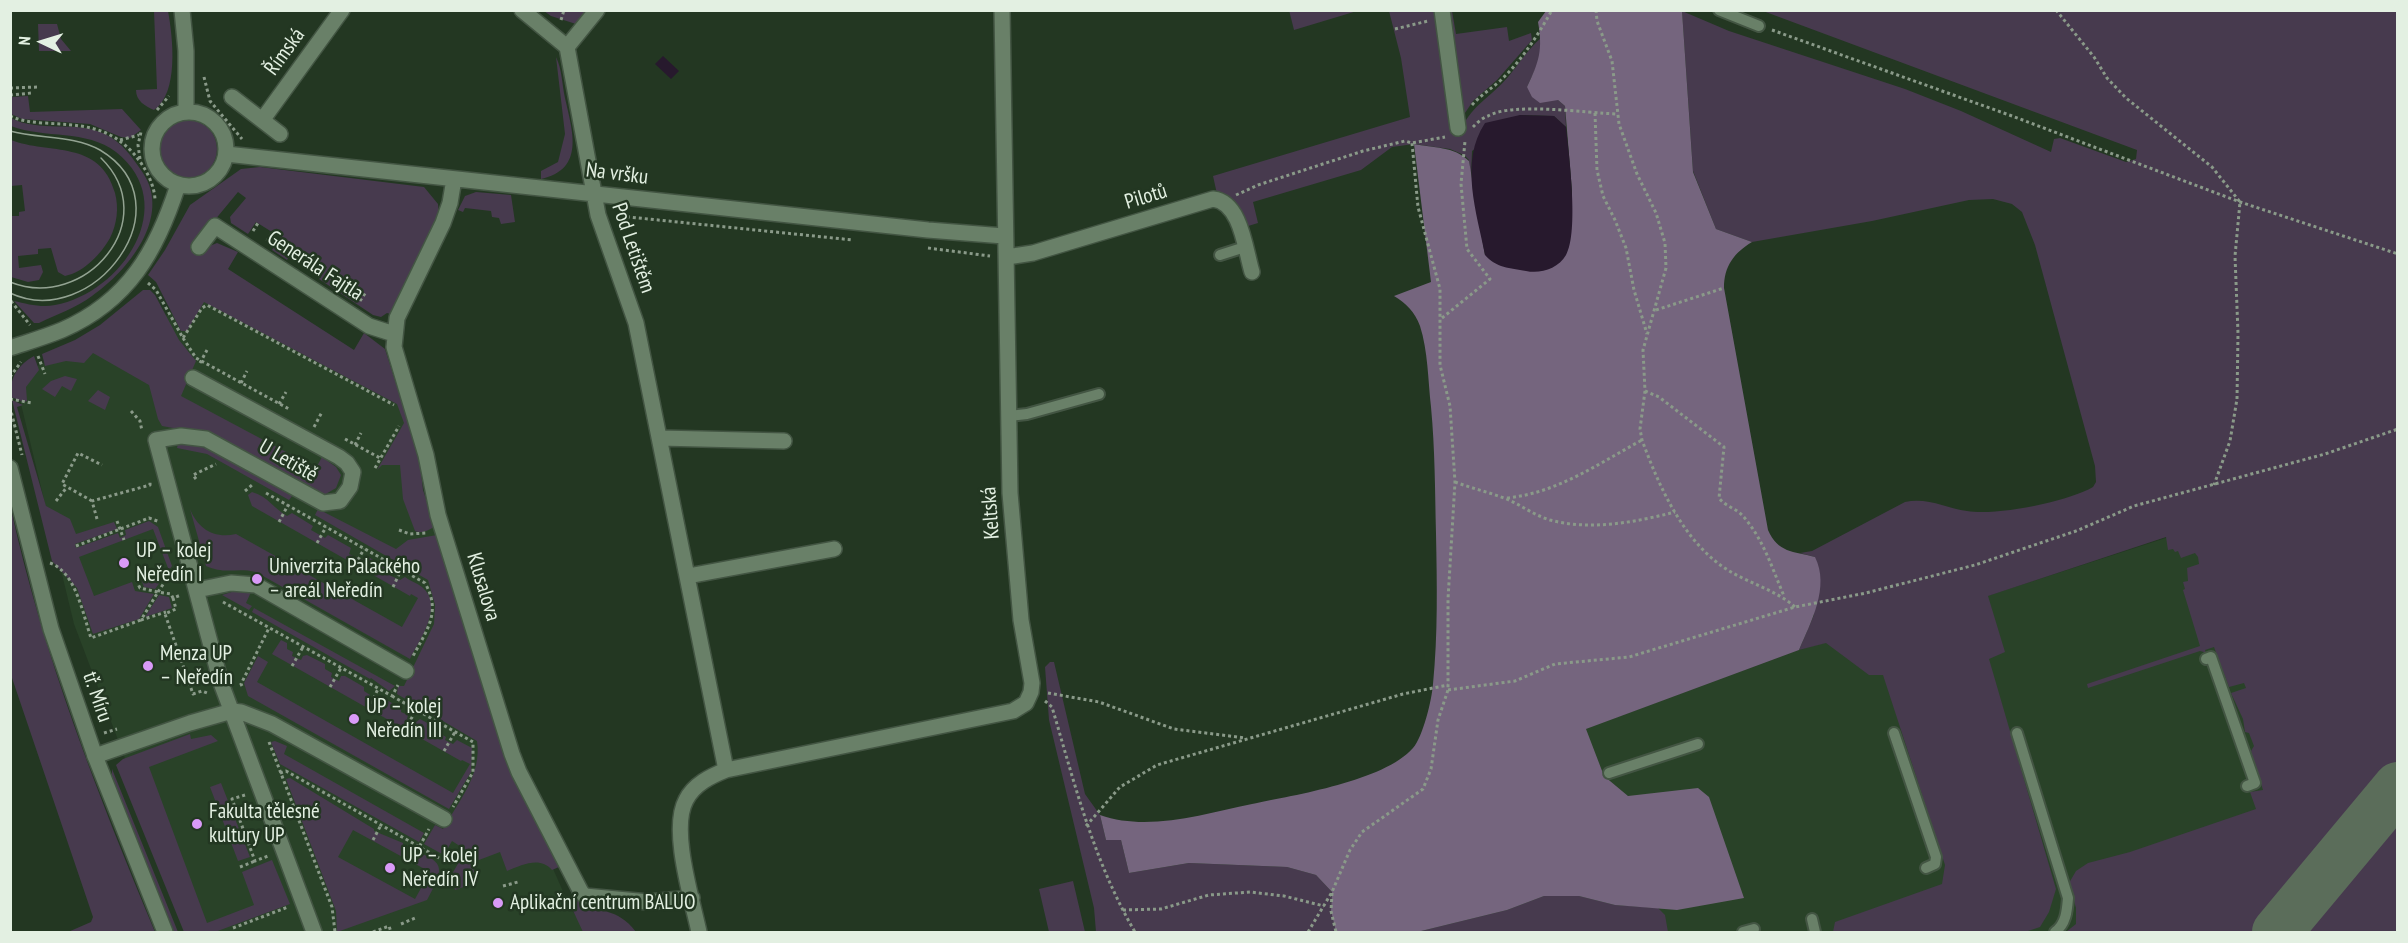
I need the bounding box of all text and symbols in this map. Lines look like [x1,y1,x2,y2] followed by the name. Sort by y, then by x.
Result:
[12,12,72,72] north arrow
[260,24,310,80] street label: Římská
[14,36,34,46] text: N
[584,158,650,190] street label: Na vršku
[1122,179,1170,215] street label: Pilotů
[606,200,660,296] street label: Pod Letištěm
[262,226,368,306] street label: Generála Fajtla
[254,434,322,488] street label: U Letiště
[977,486,1005,540] street label: Keltská
[136,538,212,588] place label: UP – kolej Neředín I
[461,550,505,624] street label: Klusalova
[269,554,420,604] place label: Univerzita Palackého – areál Neředín
[117,556,131,570] marker: UP – kolej Neředín I
[250,572,264,586] marker: Univerzita Palackého – areál Neředín
[160,641,233,691] place label: Menza UP – Neředín
[141,659,155,673] marker: Menza UP – Neředín
[77,669,117,725] street label: tř. Míru
[366,694,442,744] place label: UP – kolej Neředín III
[347,712,361,726] marker: UP – kolej Neředín III
[209,799,320,849] place label: Fakulta tělesné kultury UP
[190,817,204,831] marker: Fakulta tělesné kultury UP
[402,843,478,893] place label: UP – kolej Neředín IV
[383,861,397,875] marker: UP – kolej Neředín IV
[510,890,696,916] place label: Aplikační centrum BALUO
[491,896,505,910] marker: Aplikační centrum BALUO

